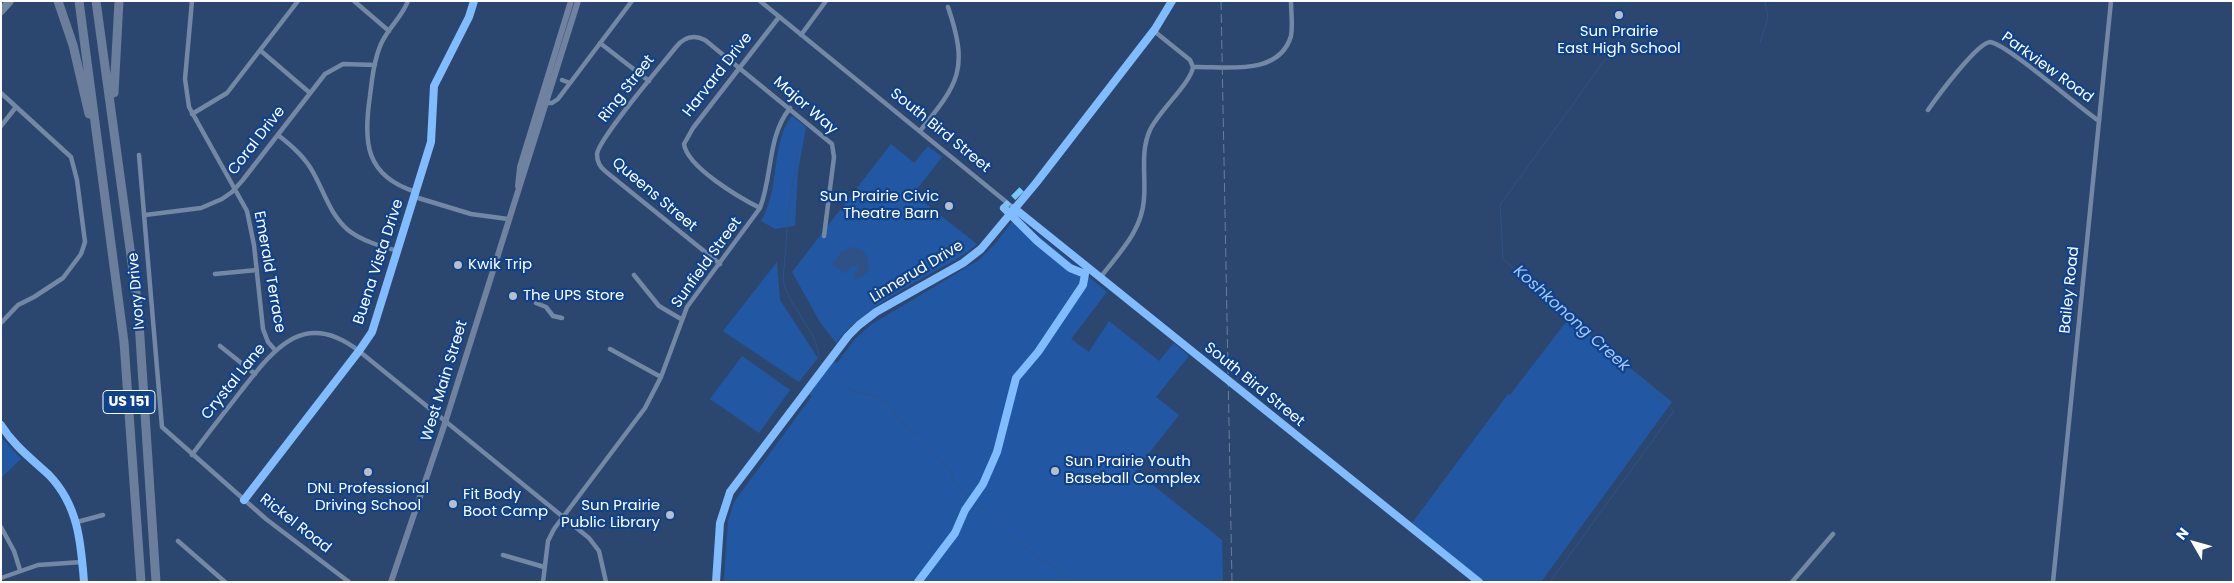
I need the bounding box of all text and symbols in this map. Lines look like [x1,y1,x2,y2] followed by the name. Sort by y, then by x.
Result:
[1613,9,1625,21] marker: Sun Prairie East High School
[1557,23,1681,58] place label: Sun Prairie East High School
[680,29,756,121] street label: Harvard Drive
[1998,29,2096,107] street label: Parkview Road
[595,52,659,126] street label: Ring Street
[769,73,841,139] street label: Major Way
[886,85,994,177] street label: South Bird Street
[225,103,289,179] street label: Coral Drive
[608,154,700,236] street label: Queens Street
[820,188,939,223] place label: Sun Prairie Civic Theatre Barn
[350,197,408,327] street label: Buena Vista Drive
[943,200,955,212] marker: Sun Prairie Civic Theatre Barn
[249,210,289,334] street label: Emerald Terrace
[668,214,746,312] street label: Sunfield Street
[867,237,967,307] street label: Linnerud Drive
[2056,246,2084,334] street label: Bailey Road
[125,252,149,330] street label: Ivory Drive
[468,256,532,274] place label: Kwik Trip
[452,259,464,271] marker: Kwik Trip
[1509,262,1633,376] water label: Koshkonong Creek
[523,287,624,305] place label: The UPS Store
[507,290,519,302] marker: The UPS Store
[418,318,472,444] street label: West Main Street
[1200,339,1308,431] street label: South Bird Street
[198,340,270,424] street label: Crystal Lane
[103,391,155,414] road number: US 151
[1065,453,1200,488] place label: Sun Prairie Youth Baseball Complex
[1049,465,1061,477] marker: Sun Prairie Youth Baseball Complex
[362,466,374,478] marker: DNL Professional Driving School
[307,480,429,515] place label: DNL Professional Driving School
[463,486,548,521] place label: Fit Body Boot Camp
[256,491,334,557] street label: Rickel Road
[561,497,660,532] place label: Sun Prairie Public Library
[447,498,459,510] marker: Fit Body Boot Camp
[664,509,676,521] marker: Sun Prairie Public Library
[2169,518,2219,568] north arrow
[2171,523,2193,544] text: N

